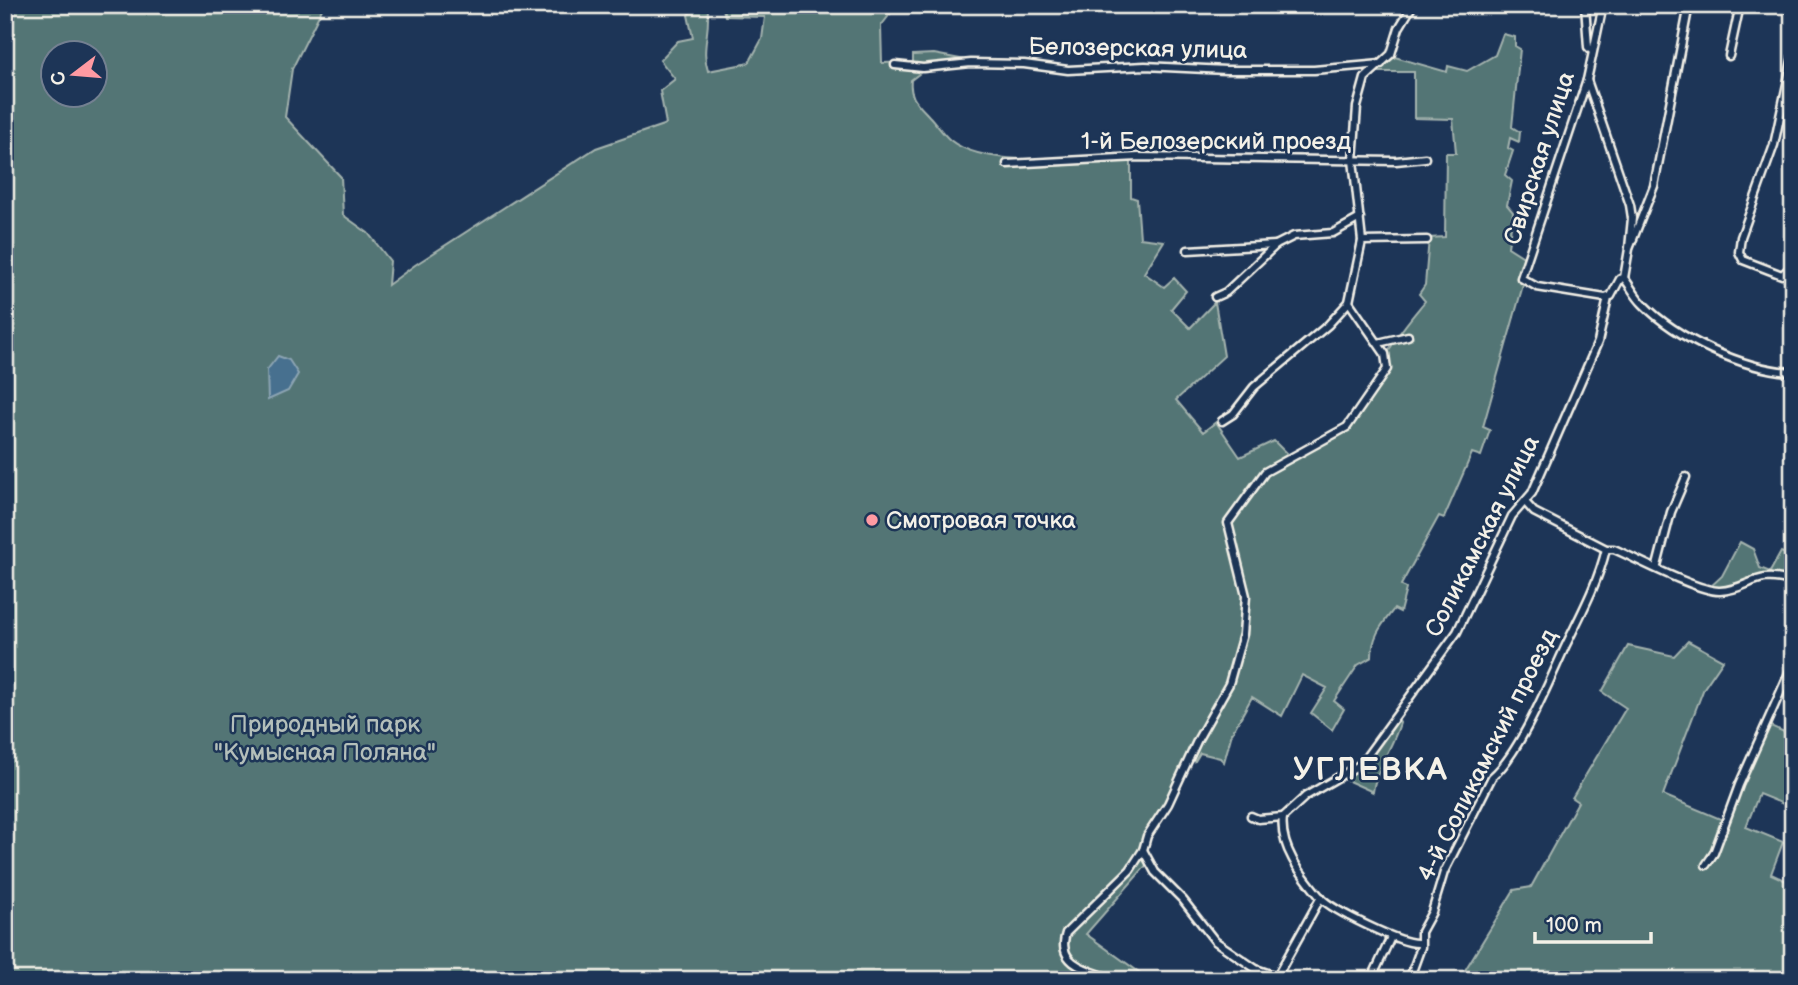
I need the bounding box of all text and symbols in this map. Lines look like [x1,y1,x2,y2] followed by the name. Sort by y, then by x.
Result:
[1028,32,1248,65] street label: Белозерская улица
[38,38,108,108] north arrow
[1498,68,1581,248] street label: Свирская улица
[46,69,72,88] text: С
[1081,127,1352,156] street label: 1-й Белозерский проезд
[1419,431,1546,642] street label: Соликамская улица
[886,506,1076,535] place label: Смотровая точка
[864,512,880,528] marker: Смотровая точка
[1411,624,1564,886] street label: 4-й Соликамский проезд
[214,710,436,767] park label: Природный парк "Кумысная Поляна"
[1293,751,1449,790] district label: УГЛЕВКА
[1535,901,1651,945] scale bar
[1546,913,1602,938] text: 100 m

